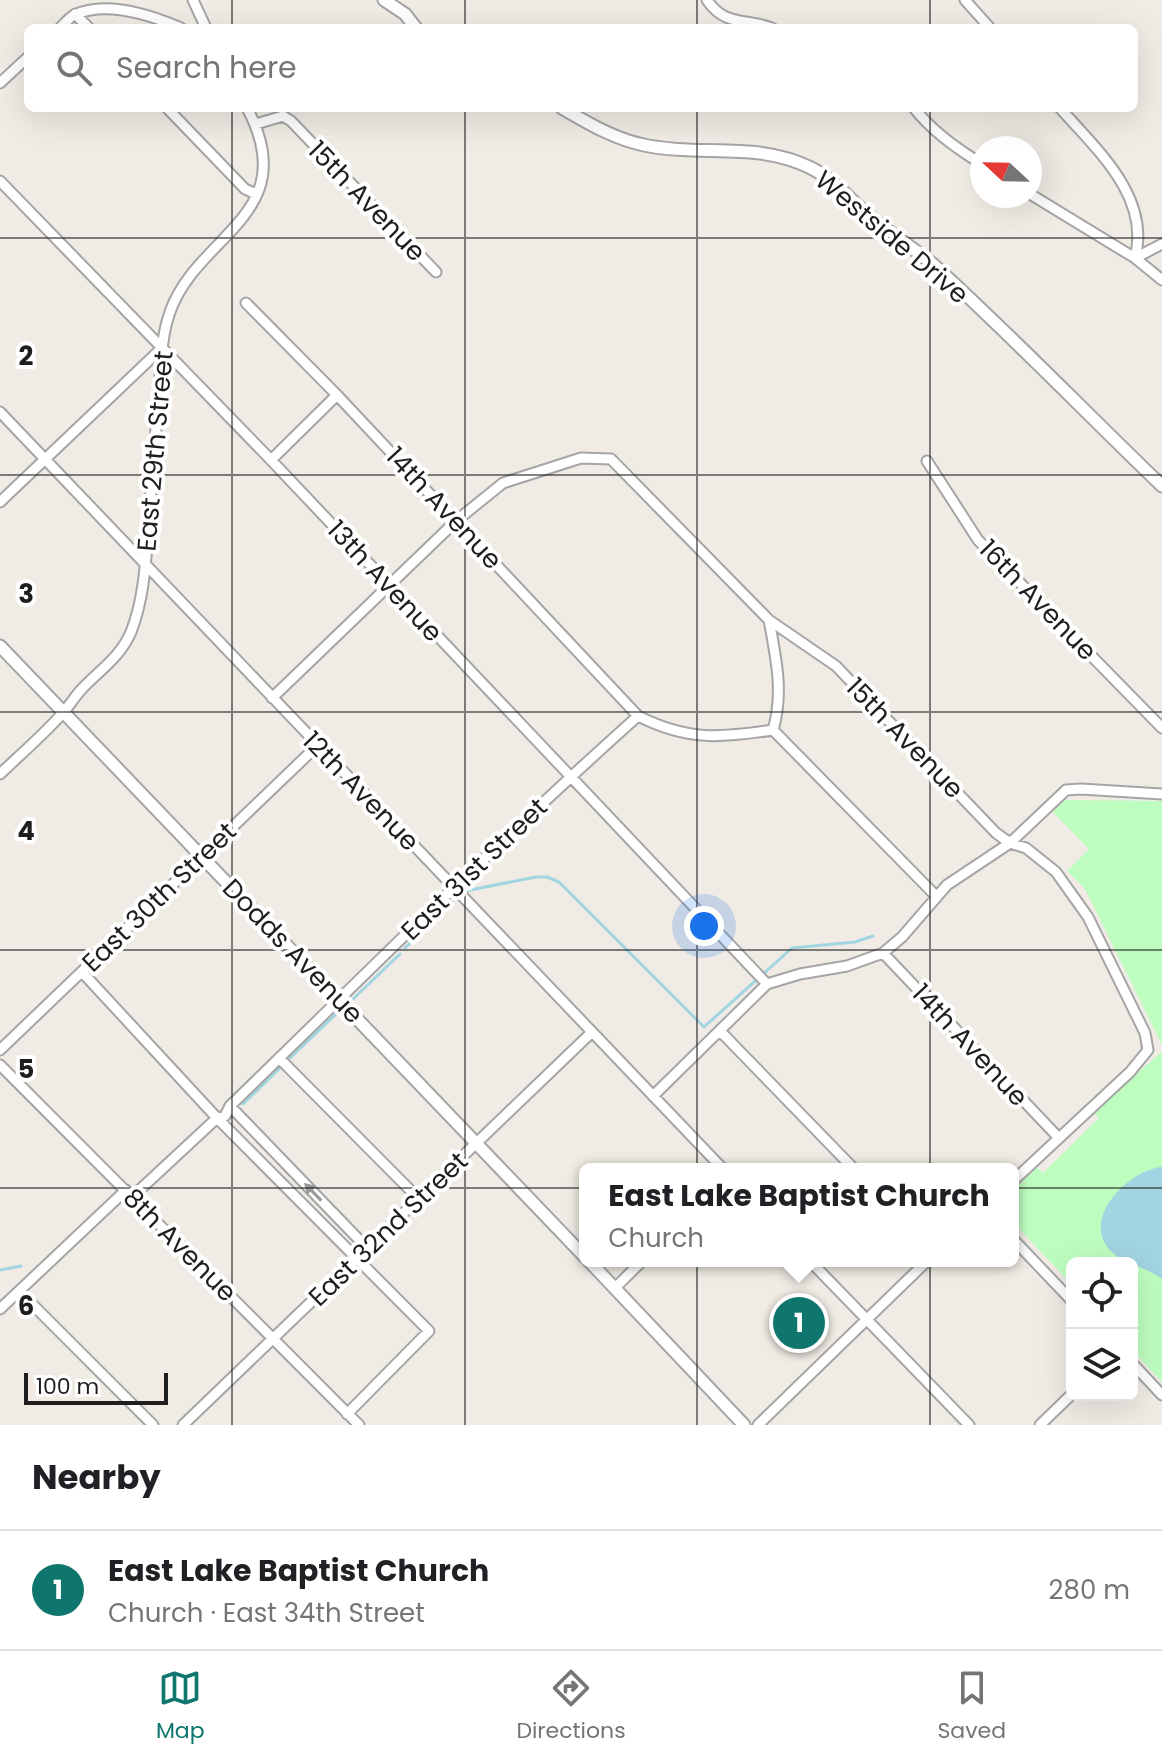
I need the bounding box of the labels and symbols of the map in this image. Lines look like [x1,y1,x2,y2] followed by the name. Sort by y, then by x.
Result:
[300,133,434,269] street label: 15th Avenue
[970,136,1042,208] north arrow
[808,162,976,312] street label: Westside Drive
[19,338,34,374] text: 2
[128,349,182,553] street label: East 29th Street
[378,439,510,577] street label: 14th Avenue
[319,512,451,650] street label: 13th Avenue
[971,532,1105,668] street label: 16th Avenue
[18,576,34,612] text: 3
[838,670,972,806] street label: 15th Avenue
[295,723,427,859] street label: 12th Avenue
[393,790,555,948] street label: East 31st Street
[17,813,35,849] text: 4
[74,814,244,980] street label: East 30th Street
[215,871,371,1031] street label: Dodds Avenue
[684,906,724,946] your location
[904,976,1036,1114] street label: 14th Avenue
[18,1051,34,1087] text: 5
[301,1144,475,1314] street label: East 32nd Street
[115,1180,245,1310] street label: 8th Avenue
[304,1183,323,1202] one-way arrow
[18,1288,34,1324] text: 6
[773,1293,825,1353] pin: 1
[24,1369,168,1405] scale bar

